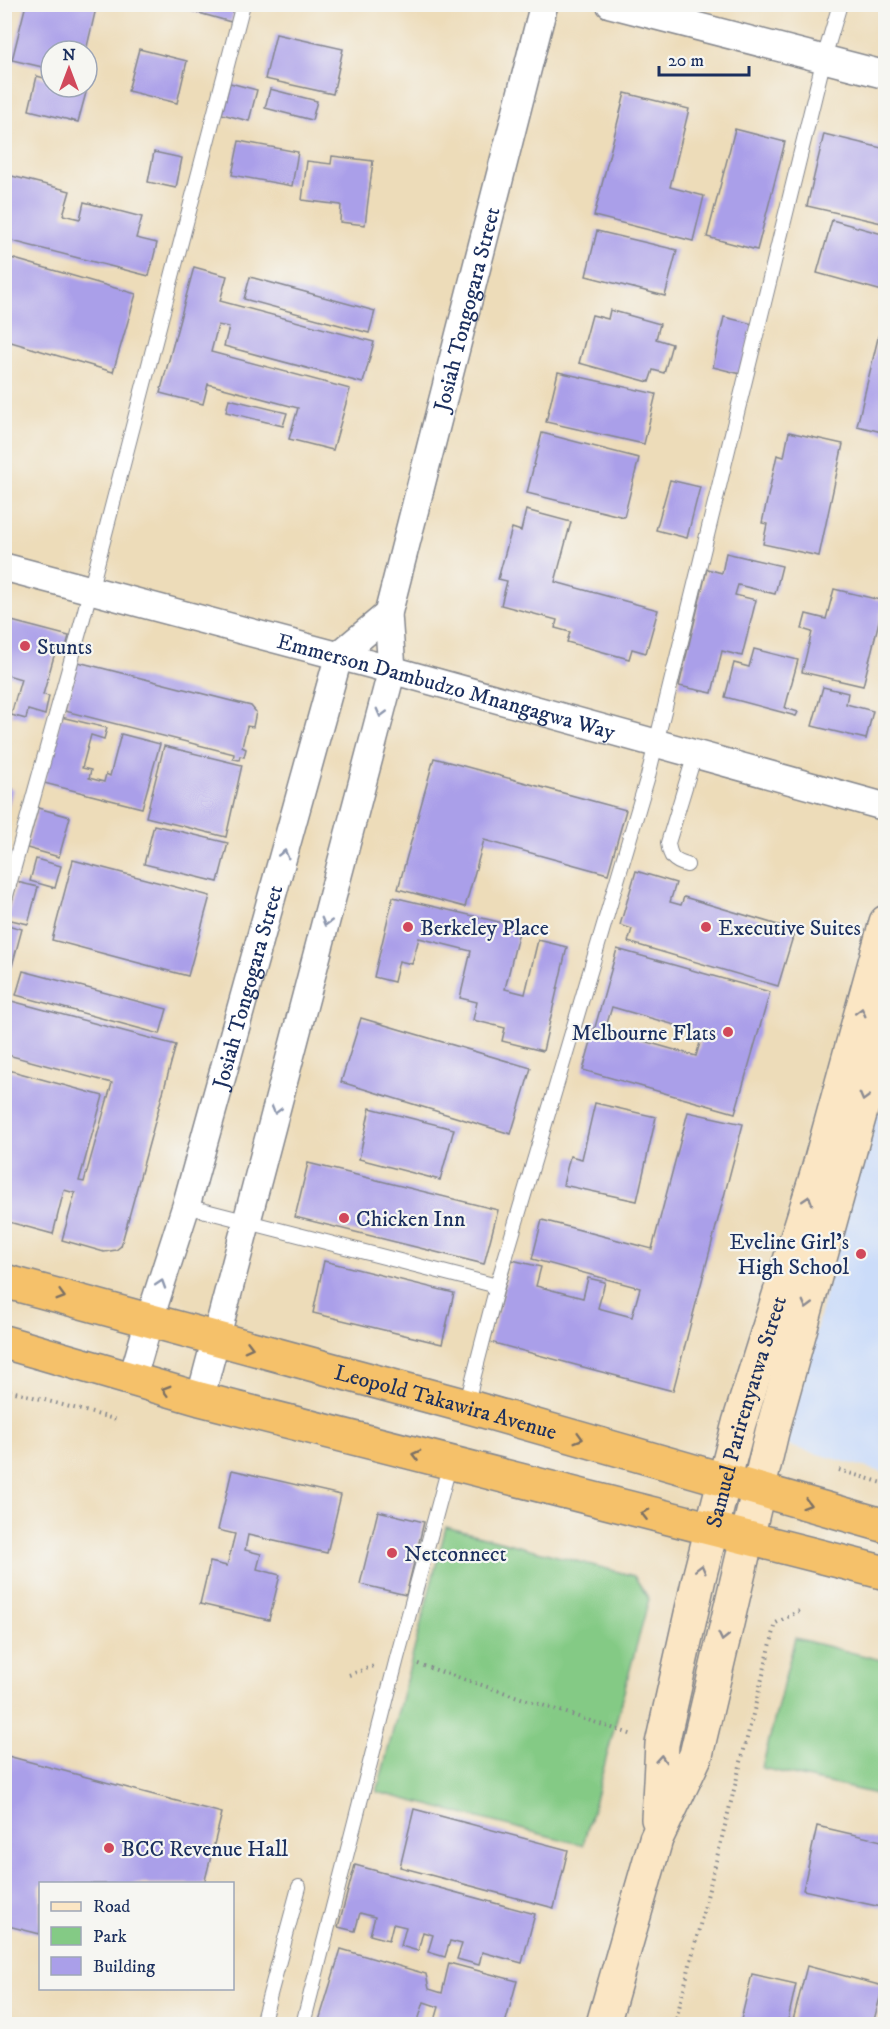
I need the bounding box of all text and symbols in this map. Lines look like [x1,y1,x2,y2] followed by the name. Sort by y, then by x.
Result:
[39,39,99,99] north arrow
[659,39,749,77] scale bar
[62,45,76,65] text: N
[668,50,704,72] text: 20 m
[428,204,507,416] street label: Josiah Tongogara Street
[274,628,619,746] street label: Emmerson Dambudzo Mnangagwa Way
[37,634,92,661] place label: Stunts
[18,639,32,653] marker: Stunts
[375,708,388,718] one-way arrow
[276,849,289,859] one-way arrow
[207,882,290,1094] street label: Josiah Tongogara Street
[420,915,549,942] place label: Berkeley Place
[718,915,861,942] place label: Executive Suites
[321,916,333,927] one-way arrow
[401,920,415,934] marker: Berkeley Place
[699,920,713,934] marker: Executive Suites
[854,1007,866,1018] one-way arrow
[572,1020,716,1047] place label: Melbourne Flats
[721,1025,735,1039] marker: Melbourne Flats
[859,1092,872,1102] one-way arrow
[271,1105,284,1115] one-way arrow
[801,1195,813,1206] one-way arrow
[356,1206,466,1233] place label: Chicken Inn
[337,1211,351,1225] marker: Chicken Inn
[729,1229,849,1281] place label: Eveline Girl's High School
[854,1247,868,1261] marker: Eveline Girl's High School
[154,1279,166,1290] one-way arrow
[56,1289,66,1302] one-way arrow
[701,1293,793,1531] street label: Samuel Parirenyatwa Street
[802,1299,814,1310] one-way arrow
[244,1339,254,1352] one-way arrow
[331,1359,560,1446] street label: Leopold Takawira Avenue
[161,1384,171,1397] one-way arrow
[573,1431,584,1443] one-way arrow
[411,1449,421,1462] one-way arrow
[802,1496,812,1509] one-way arrow
[640,1508,650,1521] one-way arrow
[404,1541,507,1568] place label: Netconnect
[385,1546,399,1560] marker: Netconnect
[694,1564,707,1574] one-way arrow
[717,1631,730,1641] one-way arrow
[655,1755,668,1764] one-way arrow
[121,1836,289,1863] place label: BCC Revenue Hall
[102,1841,116,1855] marker: BCC Revenue Hall
[39,1882,234,1990] legend
[93,1896,130,1918] text: Road
[93,1926,127,1948] text: Park
[93,1956,155,1978] text: Building

